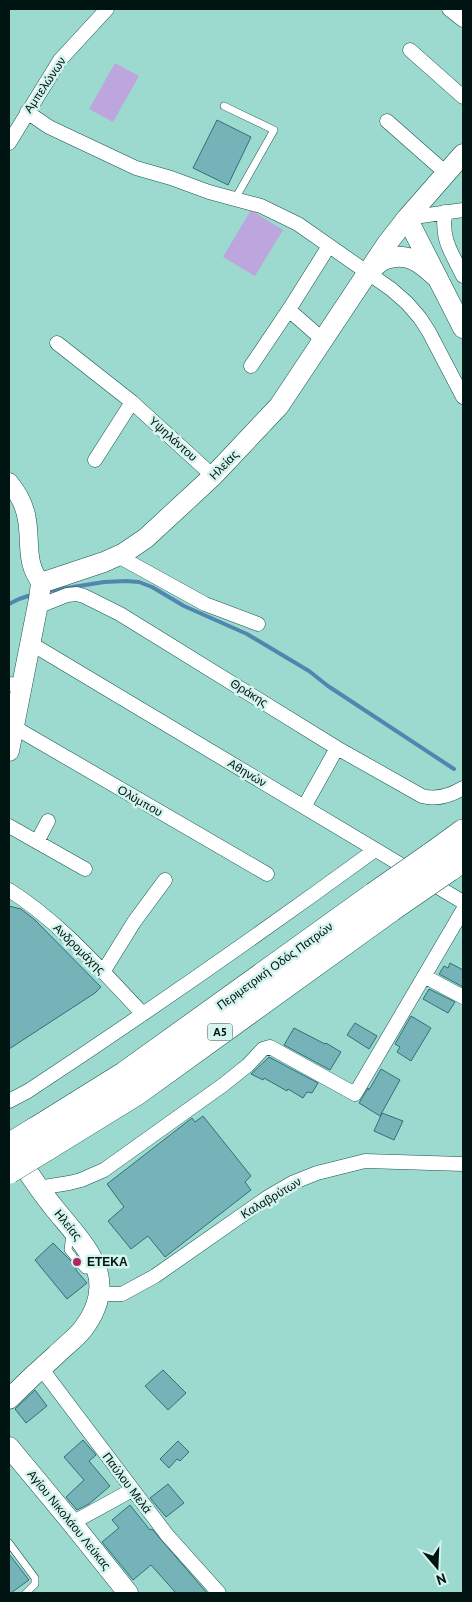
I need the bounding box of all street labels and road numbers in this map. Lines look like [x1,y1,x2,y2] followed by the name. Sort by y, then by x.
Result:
[20,54,69,116] street label: Αμπελώνων
[146,413,201,464] street label: Υψηλάντου
[206,447,241,483] street label: Ηλείας
[228,675,271,710] street label: Θράκης
[225,755,269,790] street label: Αθηνών
[115,782,165,819] street label: Ολύμπου
[214,918,336,1013] street label: Περιμετρική Οδός Πατρών
[50,920,109,977] street label: Ανδρομάχης
[208,1024,232,1040] road number: Α5
[238,1174,304,1221] street label: Καλαβρύτων
[51,1206,85,1243] street label: Ηλείας
[100,1449,155,1516] street label: Παύλου Μελά
[24,1467,114,1573] street label: Αγίου Νικολάου Λεύκας

